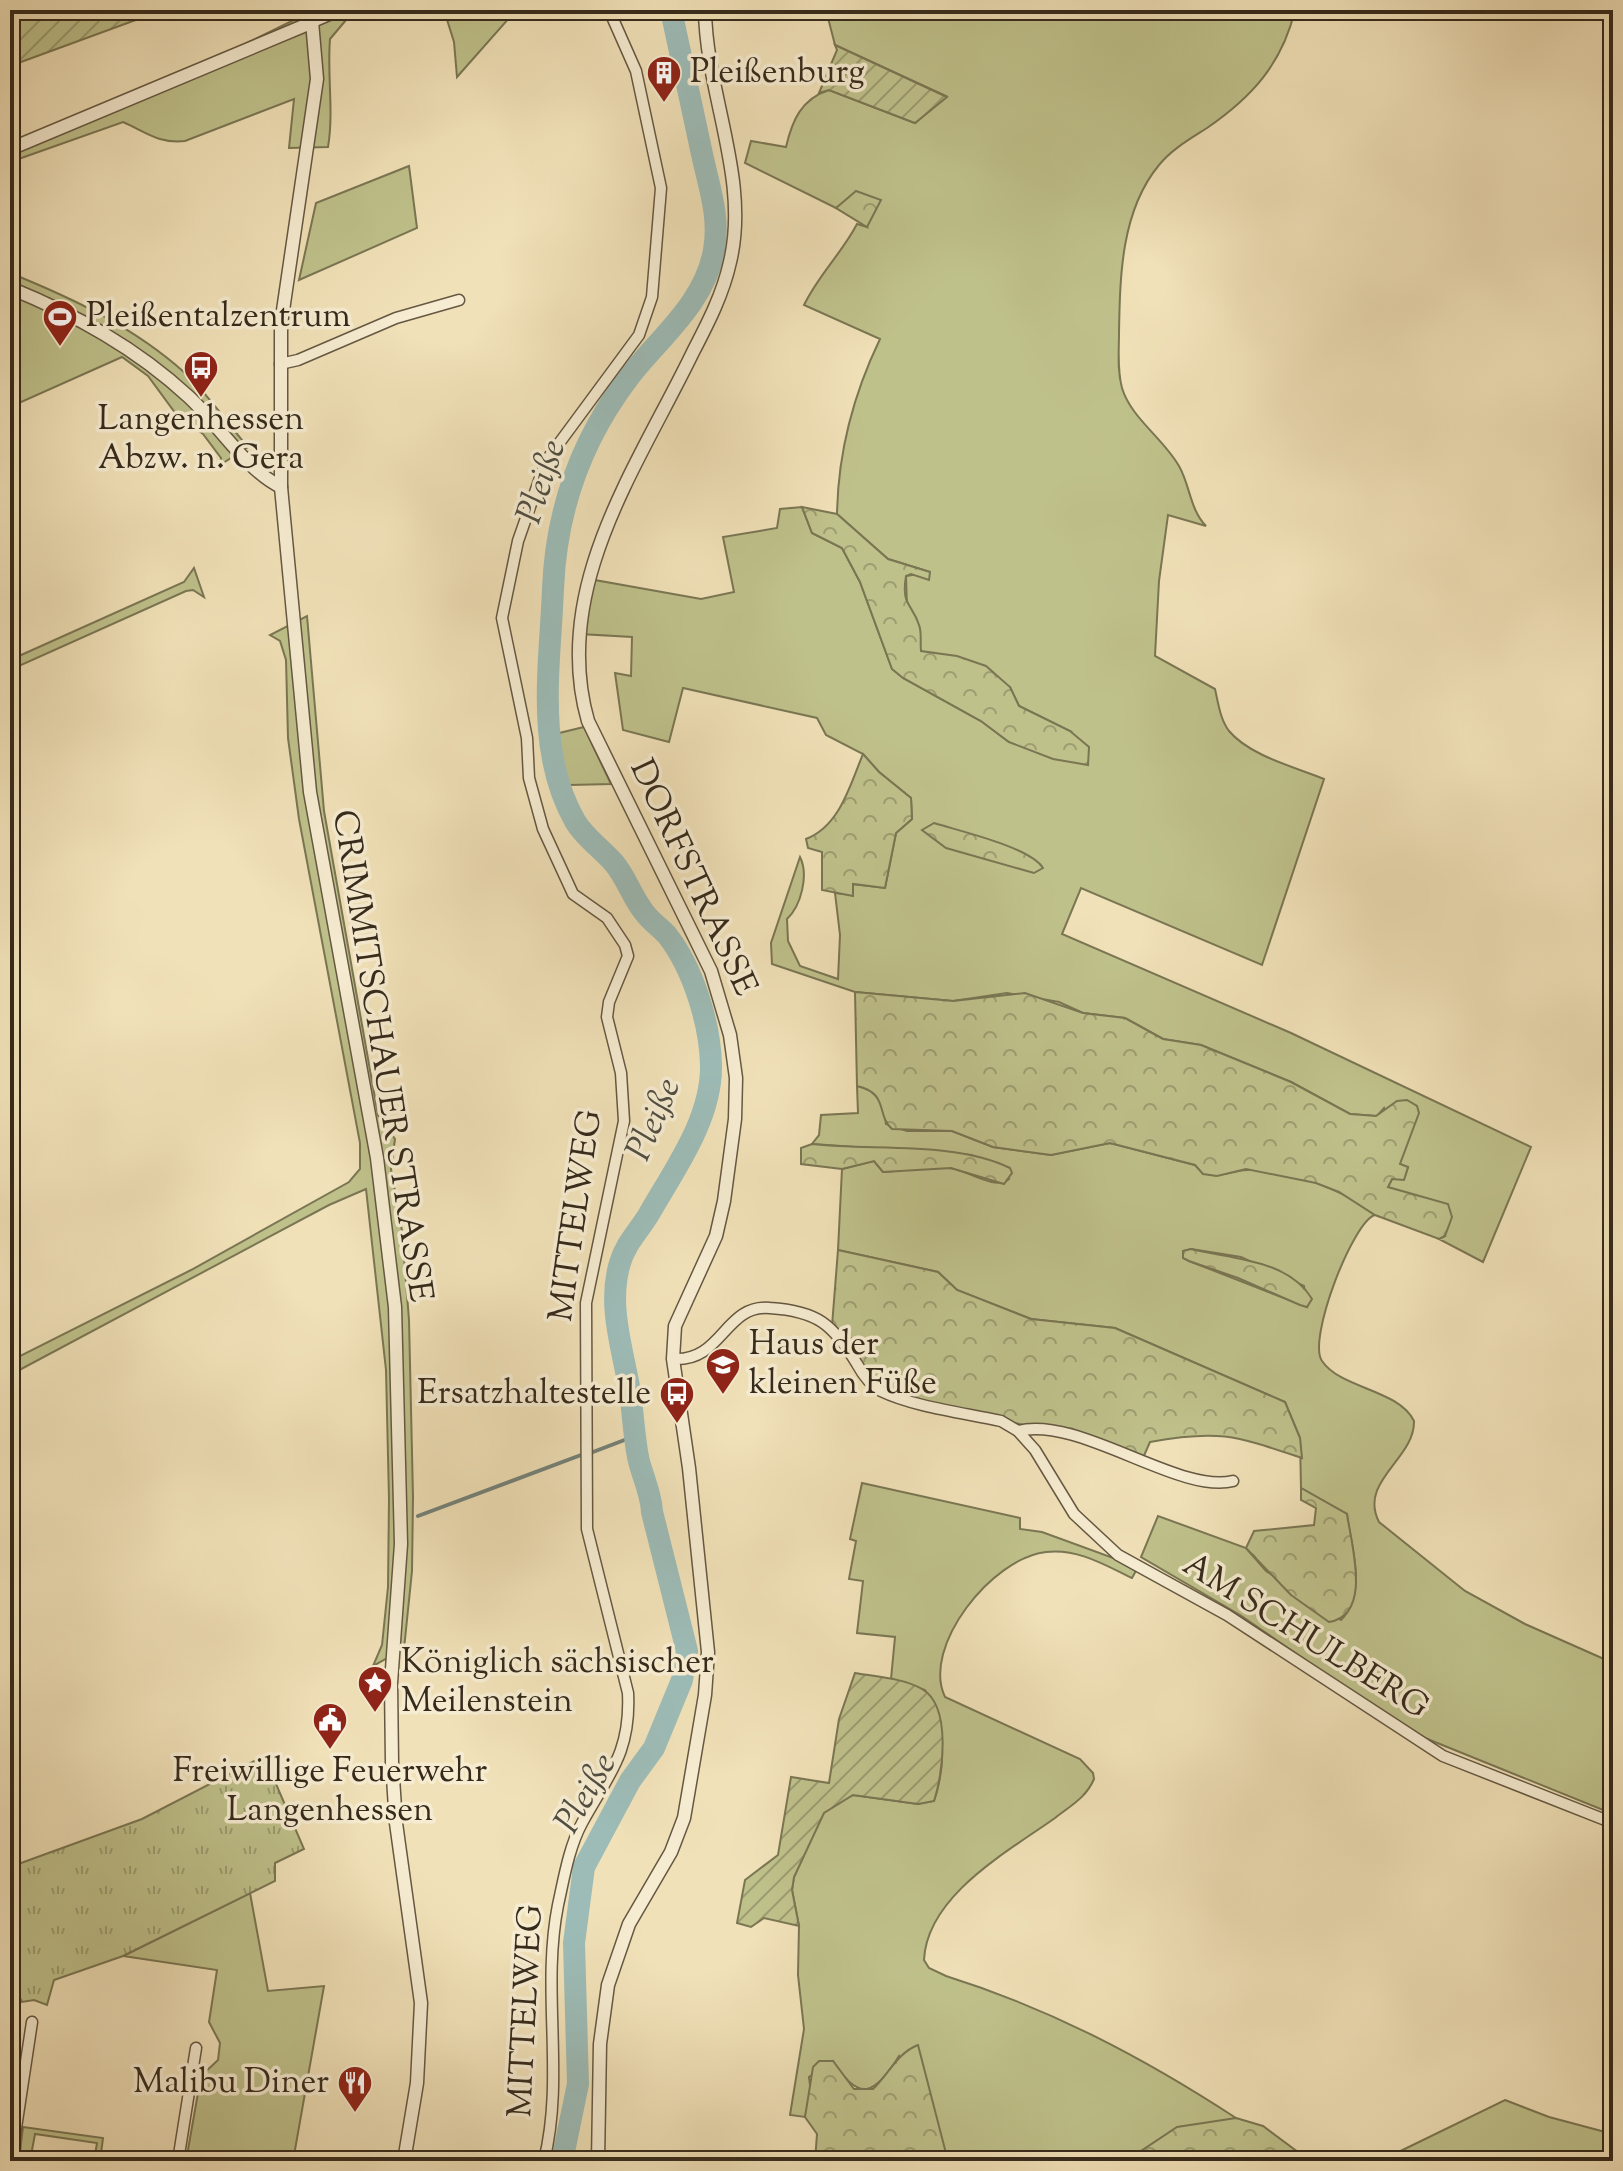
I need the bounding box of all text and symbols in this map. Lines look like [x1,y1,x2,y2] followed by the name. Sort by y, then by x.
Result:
[690,49,865,98] place label: Pleißenburg
[645,54,683,104] building icon: Pleißenburg
[86,293,351,342] place label: Pleißentalzentrum
[41,298,79,348] sports icon: Pleißentalzentrum
[182,349,220,399] bus stop icon: Langenhessen Abzw. n. Gera
[98,396,304,484] place label: Langenhessen Abzw. n. Gera
[505,433,581,531] water label: Pleiße
[616,752,768,1004] street label: DORFSTRASSE
[318,807,444,1305] street label: CRIMMITSCHAUER STRASSE
[614,1070,696,1170] water label: Pleiße
[538,1107,616,1325] street label: MITTELWEG
[749,1321,937,1409] place label: Haus der kleinen Füße
[704,1346,742,1396] school or university icon: Haus der kleinen Füße
[417,1370,651,1419] place label: Ersatzhaltestelle
[658,1375,696,1425] bus stop icon: Ersatzhaltestelle
[1172,1541,1438,1733] street label: AM SCHULBERG
[401,1639,714,1727] place label: Königlich sächsischer Meilenstein
[356,1664,394,1714] place icon: Königlich sächsischer Meilenstein
[311,1701,349,1751] public building icon: Freiwillige Feuerwehr Langenhessen
[543,1744,631,1844] water label: Pleiße
[173,1748,487,1836] place label: Freiwillige Feuerwehr Langenhessen
[497,1903,557,2119] street label: MITTELWEG
[133,2059,329,2108] place label: Malibu Diner
[336,2064,374,2114] restaurant icon: Malibu Diner

